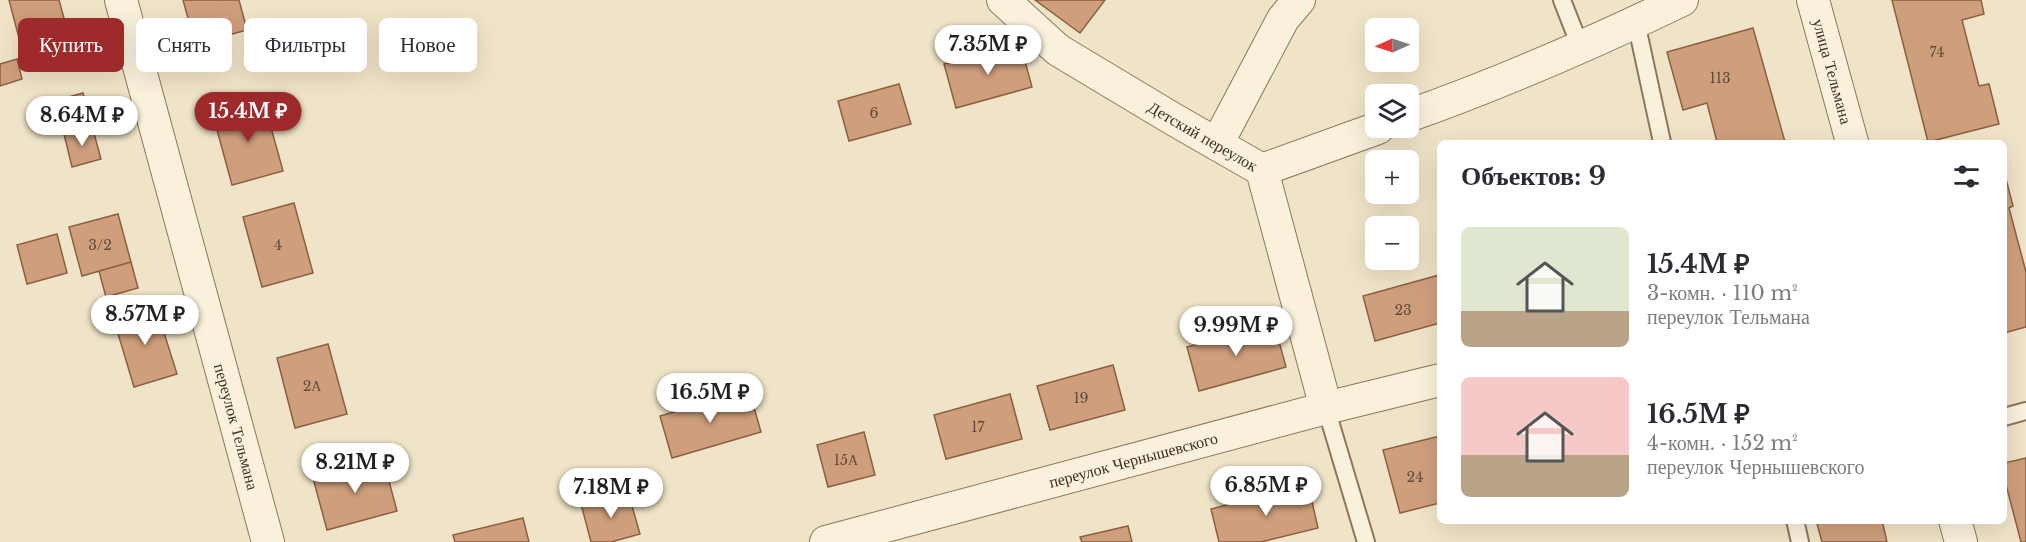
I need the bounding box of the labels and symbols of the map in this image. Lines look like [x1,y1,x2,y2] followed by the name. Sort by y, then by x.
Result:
[1809,16,1857,126] street label: улица Тельмана
[1365,18,1419,72] north arrow
[933,25,1043,76] pin: 7.35M ₽
[1930,43,1944,61] house number: 74
[1709,69,1731,87] house number: 113
[193,92,303,143] pin: 15.4M ₽
[27,96,137,147] pin: 8.64M ₽
[1145,96,1262,176] street label: Детский переулок
[869,104,879,122] house number: 6
[88,236,112,254] house number: 3/2
[274,236,282,254] house number: 4
[90,295,200,346] pin: 8.57M ₽
[1394,301,1412,319] house number: 23
[1181,306,1291,357] pin: 9.99M ₽
[210,361,263,492] street label: переулок Тельмана
[655,373,765,424] pin: 16.5M ₽
[303,377,322,395] house number: 2А
[1073,389,1089,407] house number: 19
[971,418,986,436] house number: 17
[1047,427,1220,492] street label: переулок Чернышевского
[300,443,410,494] pin: 8.21M ₽
[834,451,859,469] house number: 15А
[1211,466,1321,517] pin: 6.85M ₽
[556,468,666,519] pin: 7.18M ₽
[1407,468,1423,486] house number: 24

